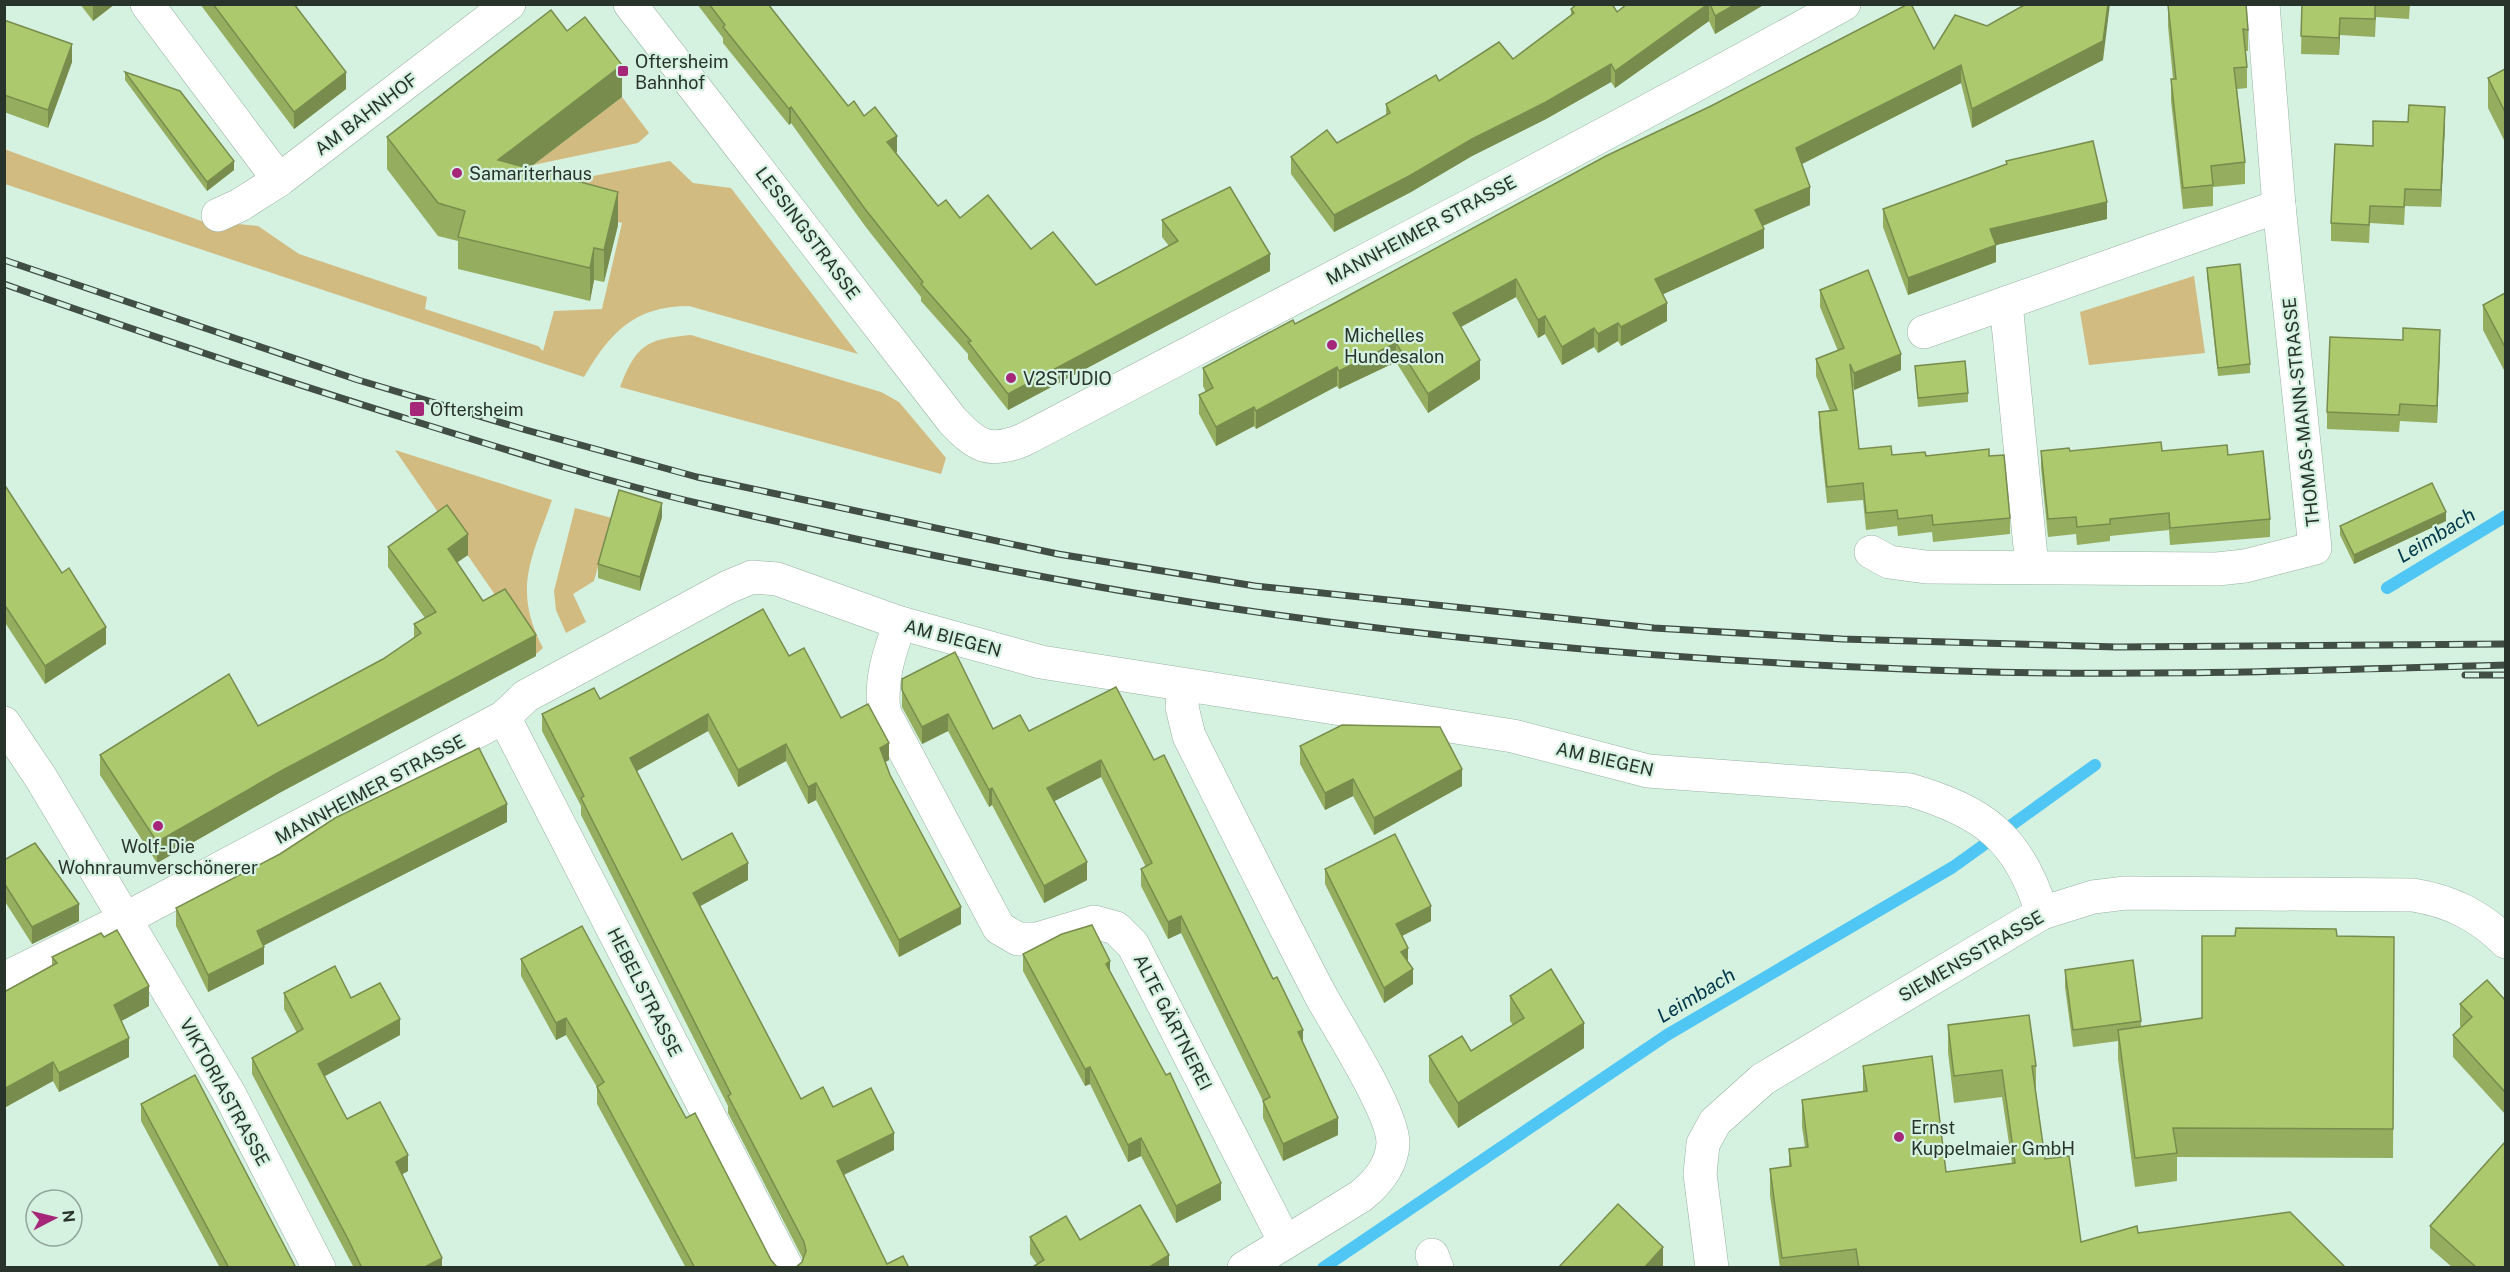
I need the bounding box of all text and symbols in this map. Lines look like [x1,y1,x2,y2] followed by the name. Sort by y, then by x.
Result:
[635,51,729,93] place label: Oftersheim Bahnhof
[616,64,630,78] marker: Oftersheim Bahnhof
[311,69,421,159] street label: AM BAHNHOF
[469,163,592,184] place label: Samariterhaus
[751,163,865,303] street label: LESSINGSTRASSE
[450,166,464,180] marker: Samariterhaus
[1322,171,1520,289] street label: MANNHEIMER STRASSE
[2279,297,2323,527] street label: THOMAS-MANN-STRASSE
[1344,325,1444,367] place label: Michelles Hundesalon
[1325,338,1339,352] marker: Michelles Hundesalon
[1023,368,1112,389] place label: V2STUDIO
[1004,371,1018,385] marker: V2STUDIO
[430,399,524,420] place label: Oftersheim
[408,400,426,418] marker: Oftersheim
[2393,502,2479,568] water label: Leimbach
[902,615,1004,661] street label: AM BIEGEN
[271,730,469,848] street label: MANNHEIMER STRASSE
[1554,738,1656,780] street label: AM BIEGEN
[151,819,165,833] marker: Wolf- Die Wohnraumverschönerer
[58,836,258,878] place label: Wolf- Die Wohnraumverschönerer
[1895,906,2047,1006] street label: SIEMENSSTRASSE
[603,924,687,1060] street label: HEBELSTRASSE
[1130,950,1217,1094] street label: ALTE GÄRTNEREI
[1653,962,1739,1028] water label: Leimbach
[176,1014,274,1170] street label: VIKTORIASTRASSE
[1911,1117,2075,1159] place label: Ernst Kuppelmaier GmbH
[1892,1130,1906,1144] marker: Ernst Kuppelmaier GmbH
[24,1188,84,1248] north arrow
[58,1209,79,1224] text: N

